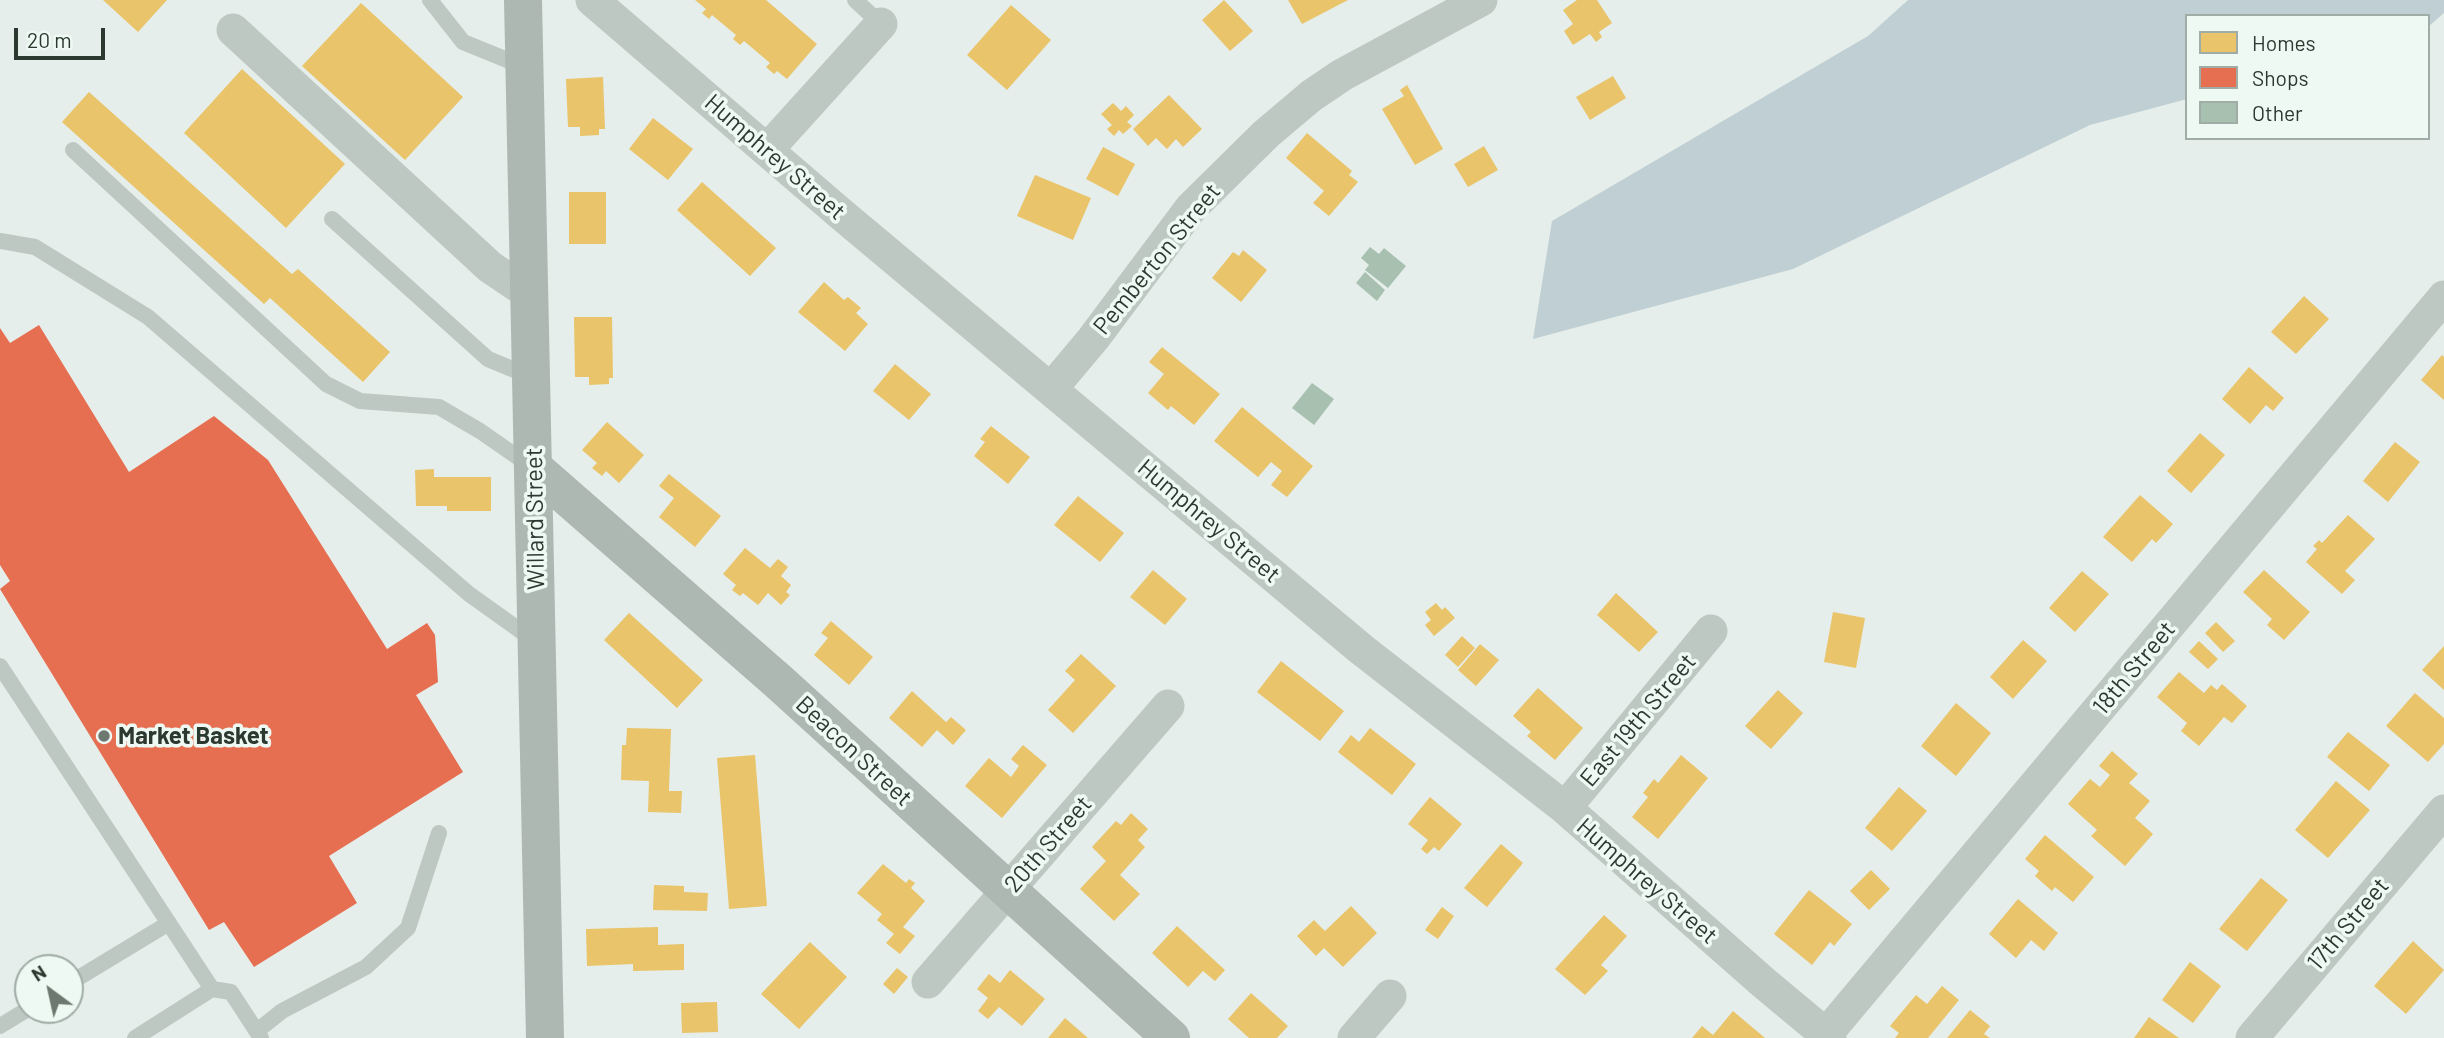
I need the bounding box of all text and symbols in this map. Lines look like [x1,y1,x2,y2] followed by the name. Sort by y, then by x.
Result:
[18,14,108,58] scale bar
[2185,14,2430,140] legend
[27,27,72,52] text: 20 m
[2252,30,2316,55] text: Homes
[2252,65,2309,90] text: Shops
[699,88,851,226] street label: Humphrey Street
[2252,100,2303,125] text: Other
[1087,178,1227,340] street label: Pemberton Street
[519,447,551,591] street label: Willard Street
[1132,453,1286,589] street label: Humphrey Street
[2087,616,2181,720] street label: 18th Street
[1574,648,1702,792] street label: East 19th Street
[790,690,918,812] street label: Beacon Street
[118,722,269,750] place label: Market Basket
[96,728,112,744] marker: Market Basket
[998,790,1098,898] street label: 20th Street
[1571,812,1723,950] street label: Humphrey Street
[2301,872,2395,976] street label: 17th Street
[14,954,84,1024] north arrow
[27,960,50,986] text: N

